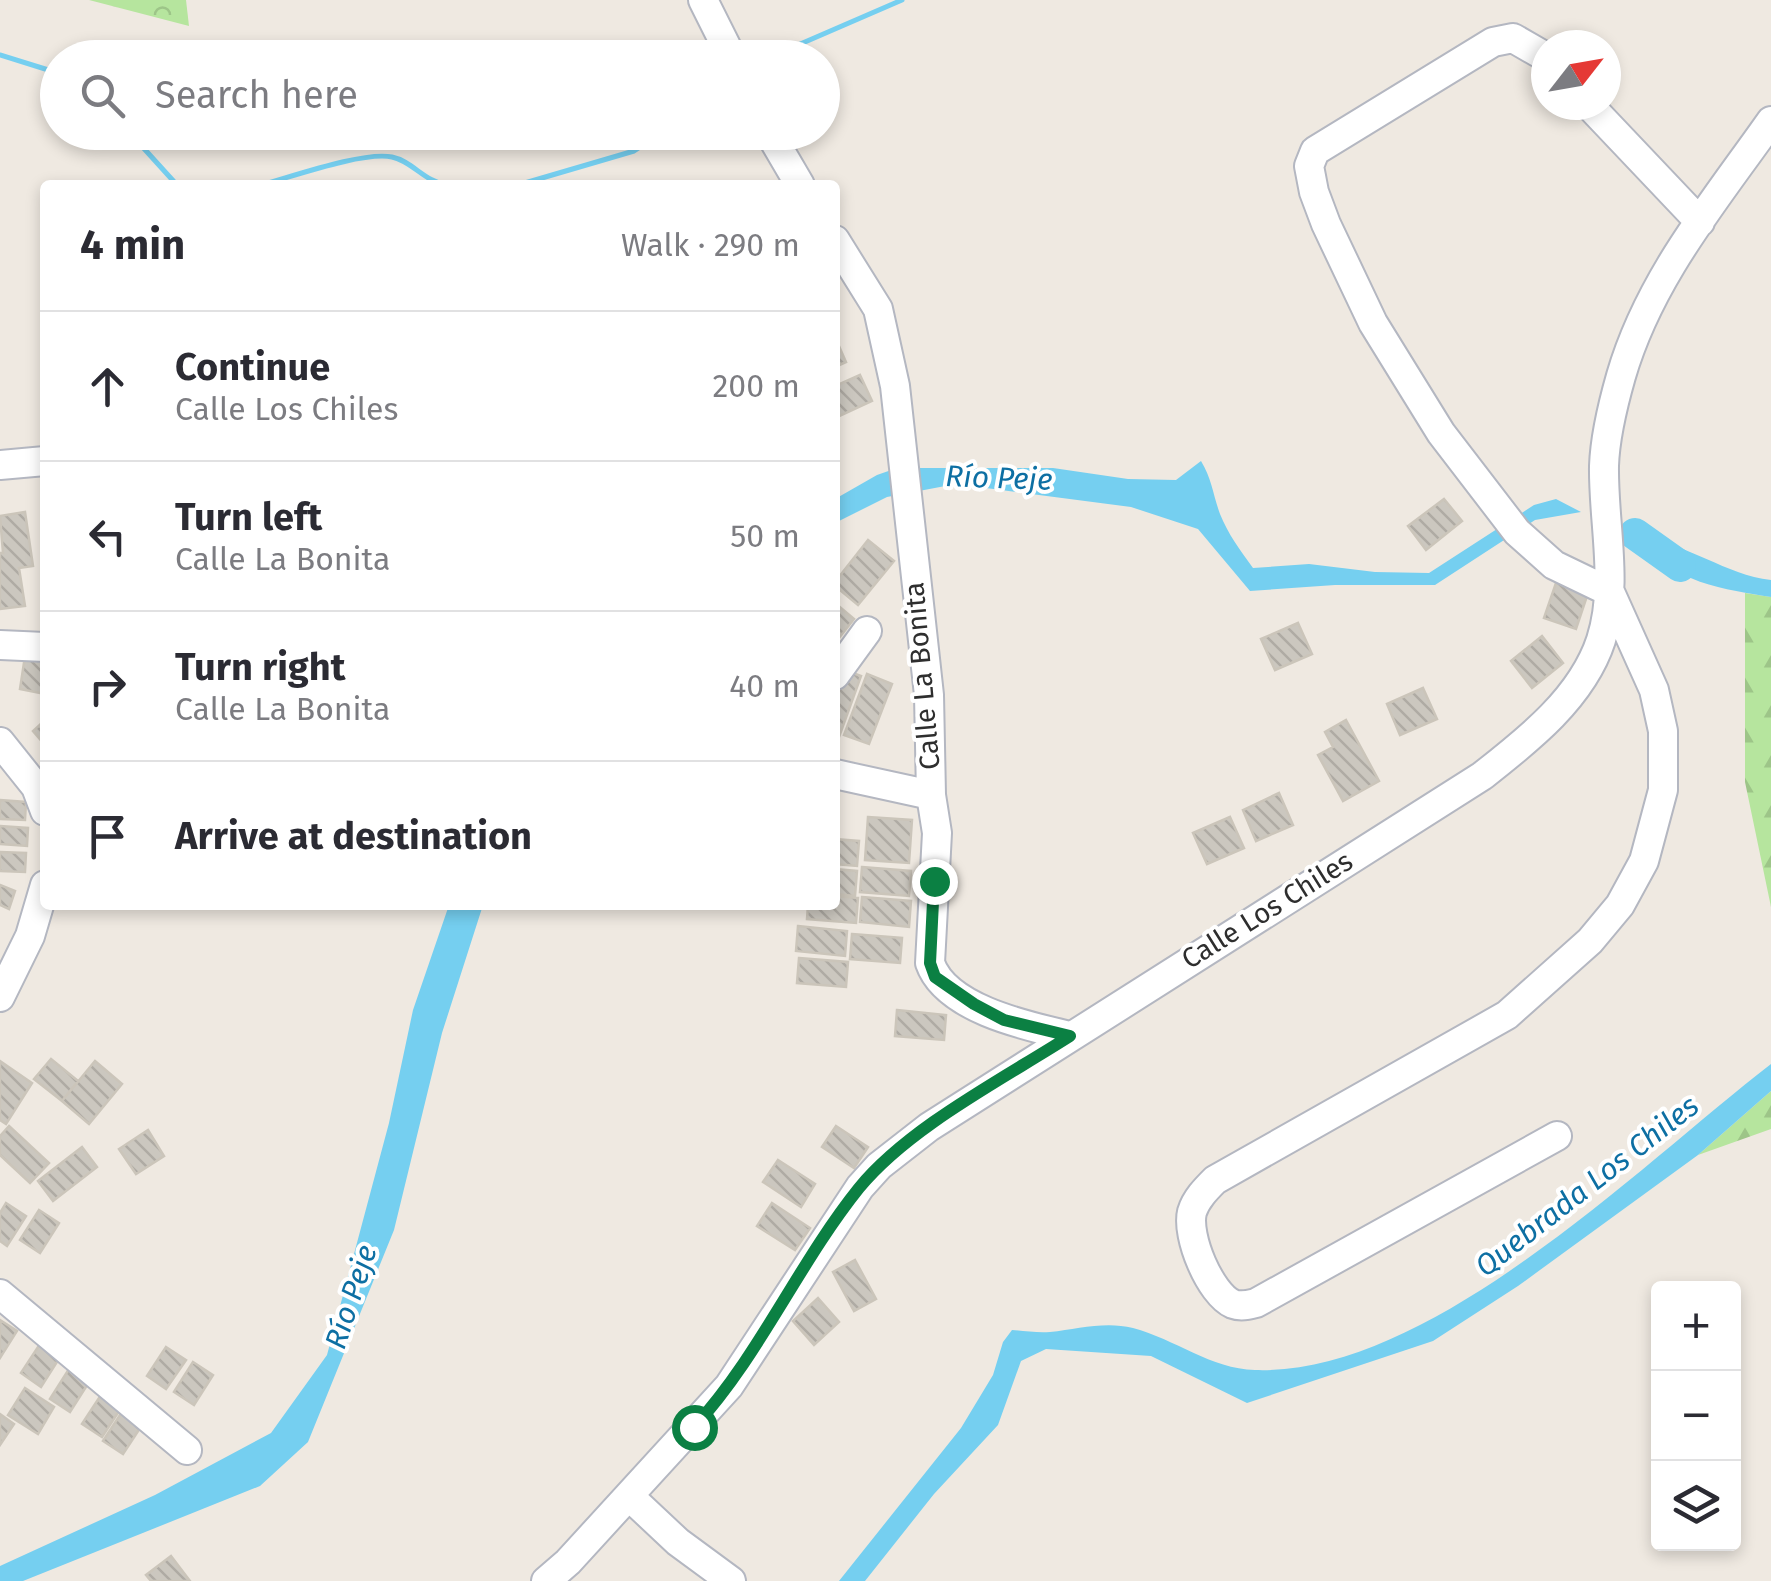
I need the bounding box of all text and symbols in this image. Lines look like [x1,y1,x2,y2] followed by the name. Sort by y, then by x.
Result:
[1531,30,1621,120] north arrow
[40,40,840,150] search box
[75,68,130,123] icon: search
[155,72,358,118] text: Search here
[80,220,185,270] text: 4 min
[621,226,800,264] text: Walk · 290 m
[175,344,330,390] text: Continue
[80,359,135,414] icon: ahead
[713,367,800,405] text: 200 m
[175,390,398,428] text: Calle Los Chiles
[945,458,1053,498] water label: Río Peje
[175,494,322,540] text: Turn left
[80,509,135,564] icon: left
[730,517,800,555] text: 50 m
[175,540,390,578] text: Calle La Bonita
[897,581,947,771] street label: Calle La Bonita
[175,644,345,690] text: Turn right
[80,659,135,714] icon: right
[729,667,800,705] text: 40 m
[175,690,390,728] text: Calle La Bonita
[80,809,135,864] icon: arrive
[175,813,532,859] text: Arrive at destination
[1175,844,1359,976] street label: Calle Los Chiles
[912,859,958,905] route end
[1468,1087,1706,1284] water label: Quebrada Los Chiles
[317,1240,385,1354] water label: Río Peje
[1651,1281,1741,1551] map controls
[1651,1281,1741,1371] button: +
[1651,1371,1741,1461] button: −
[672,1405,718,1451] route start
[1651,1461,1741,1551] button: layers

